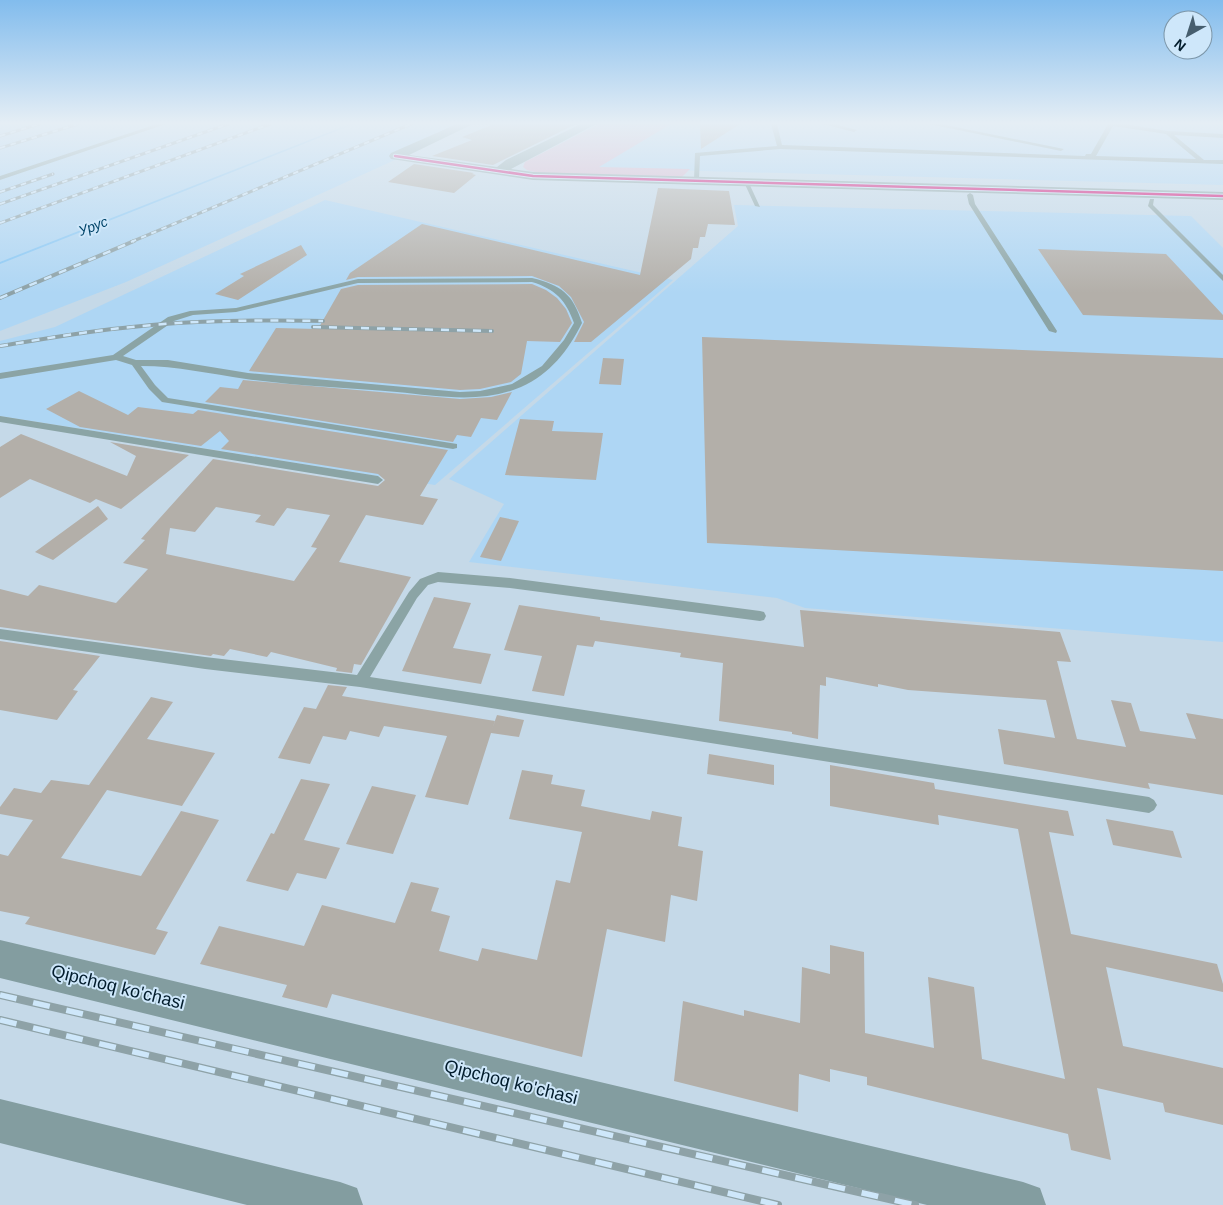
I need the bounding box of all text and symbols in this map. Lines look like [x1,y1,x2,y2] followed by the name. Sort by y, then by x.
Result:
[1163,10,1213,60] north arrow
[1171,36,1189,55] text: N
[75,213,110,239] water label: Урус
[49,961,187,1013] street label: Qipchoq ko'chasi
[442,1056,580,1108] street label: Qipchoq ko'chasi

